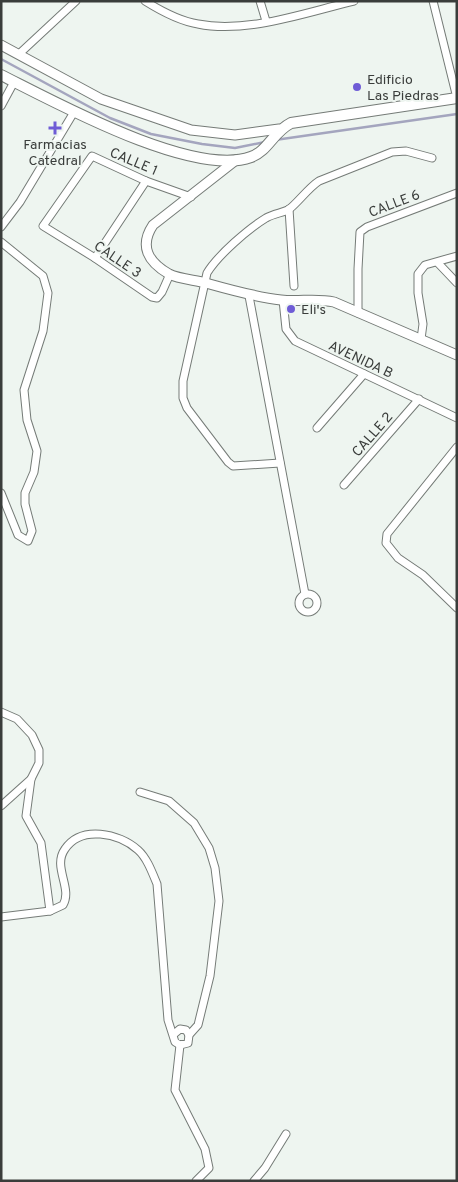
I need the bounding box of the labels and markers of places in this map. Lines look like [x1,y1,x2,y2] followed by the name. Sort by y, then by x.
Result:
[367,72,439,105] place label: Edificio Las Piedras
[351,81,363,93] marker: Edificio Las Piedras
[49,122,61,134] marker: Farmacias Catedral
[23,137,87,170] place label: Farmacias Catedral
[301,302,326,319] place label: Eli's
[285,303,297,315] marker: Eli's

